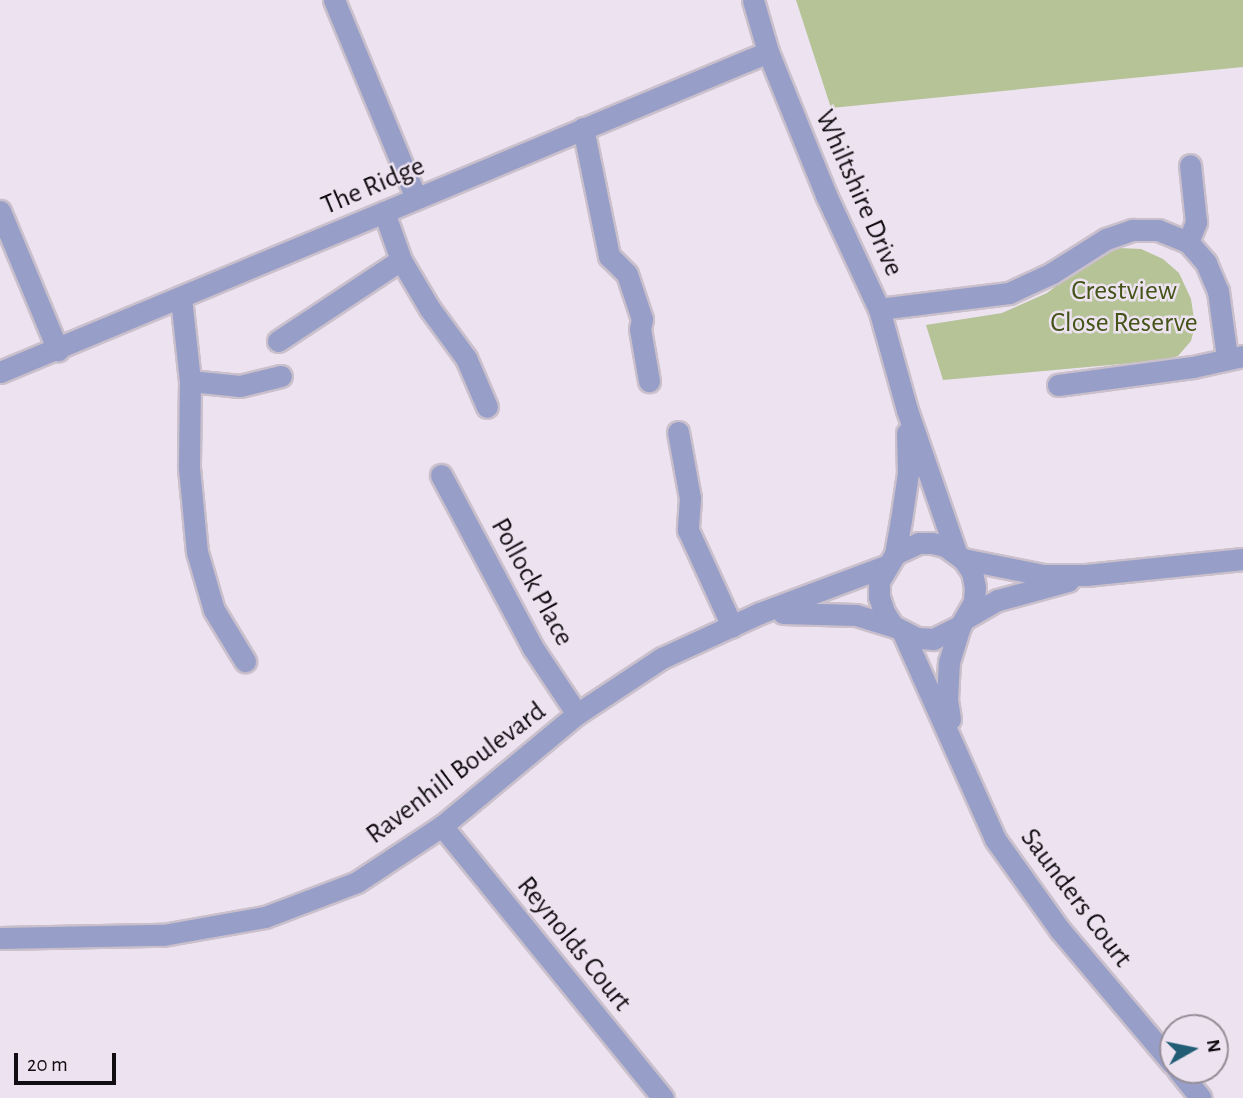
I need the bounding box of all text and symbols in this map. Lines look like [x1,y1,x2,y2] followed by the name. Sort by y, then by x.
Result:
[807,105,911,281] street label: Whiltshire Drive
[316,149,430,223] street label: The Ridge
[1050,274,1198,340] park label: Crestview Close Reserve
[483,512,581,652] street label: Pollock Place
[360,694,552,852] street label: Ravenhill Boulevard
[1013,822,1139,974] street label: Saunders Court
[509,870,639,1018] street label: Reynolds Court
[1159,1014,1229,1084] north arrow
[18,1038,119,1082] scale bar
[1203,1038,1224,1054] text: N
[27,1054,68,1075] text: 20 m

